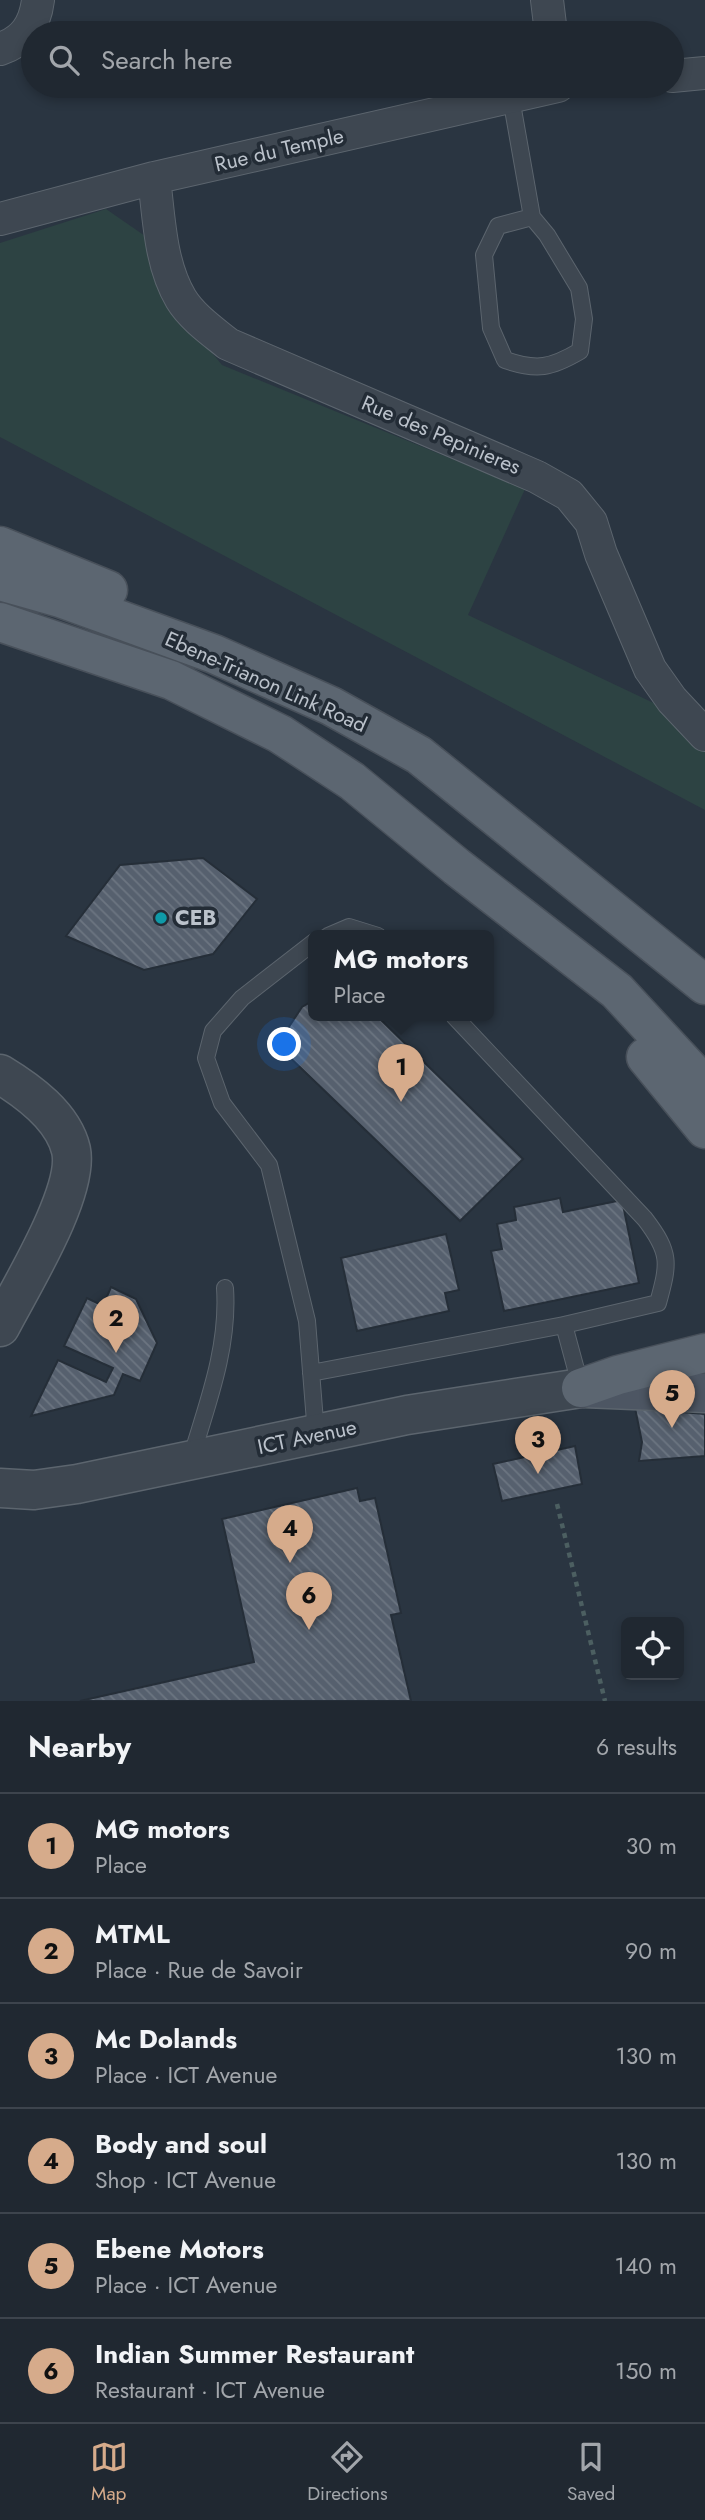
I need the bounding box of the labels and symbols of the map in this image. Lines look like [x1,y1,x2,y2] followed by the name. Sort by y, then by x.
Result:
[211,121,347,179] street label: Rue du Temple
[357,388,525,482] street label: Rue des Pepinieres
[160,624,372,740] street label: Ebene-Trianon Link Road
[175,903,216,933] place label: CEB
[153,910,169,926] marker: CEB
[267,1027,301,1061] your location
[378,1044,424,1102] pin: 1
[93,1295,139,1353] pin: 2
[649,1370,695,1428] pin: 5
[255,1412,359,1462] street label: ICT Avenue
[515,1416,561,1474] pin: 3
[267,1505,313,1563] pin: 4
[286,1572,332,1630] pin: 6

